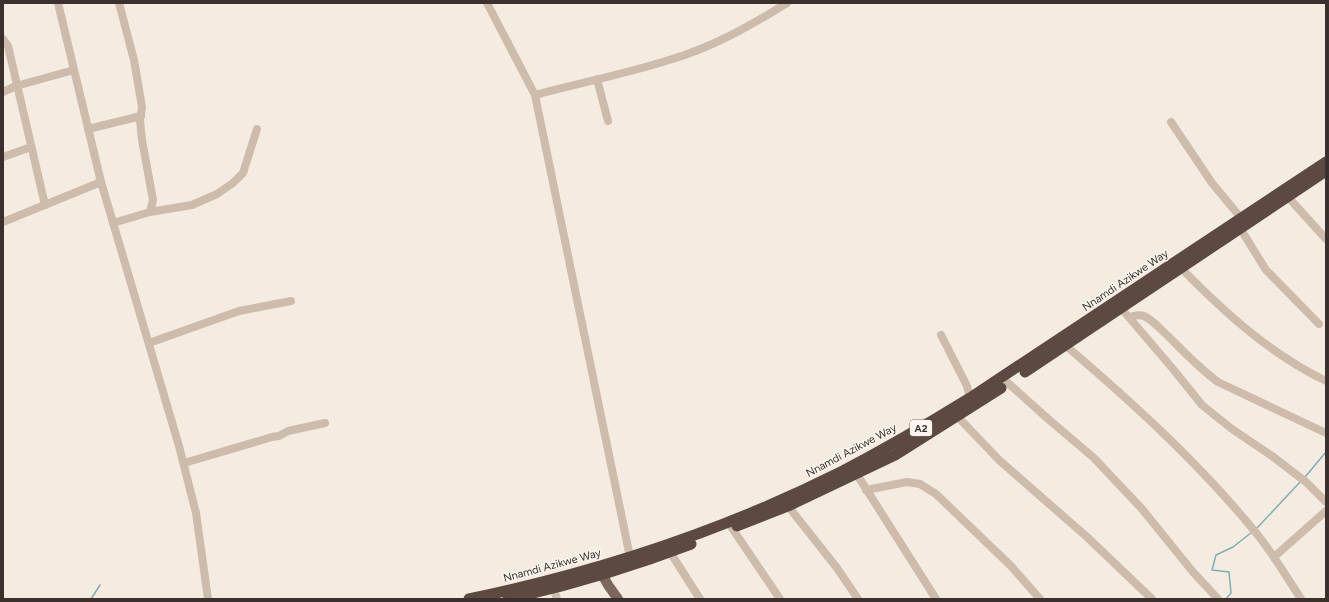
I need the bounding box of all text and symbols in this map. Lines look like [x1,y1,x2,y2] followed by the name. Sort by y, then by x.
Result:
[1080,247,1171,314] street label: Nnamdi Azikwe Way
[910,420,932,436] road number: A2
[804,421,899,480] street label: Nnamdi Azikwe Way
[502,546,603,585] street label: Nnamdi Azikwe Way

